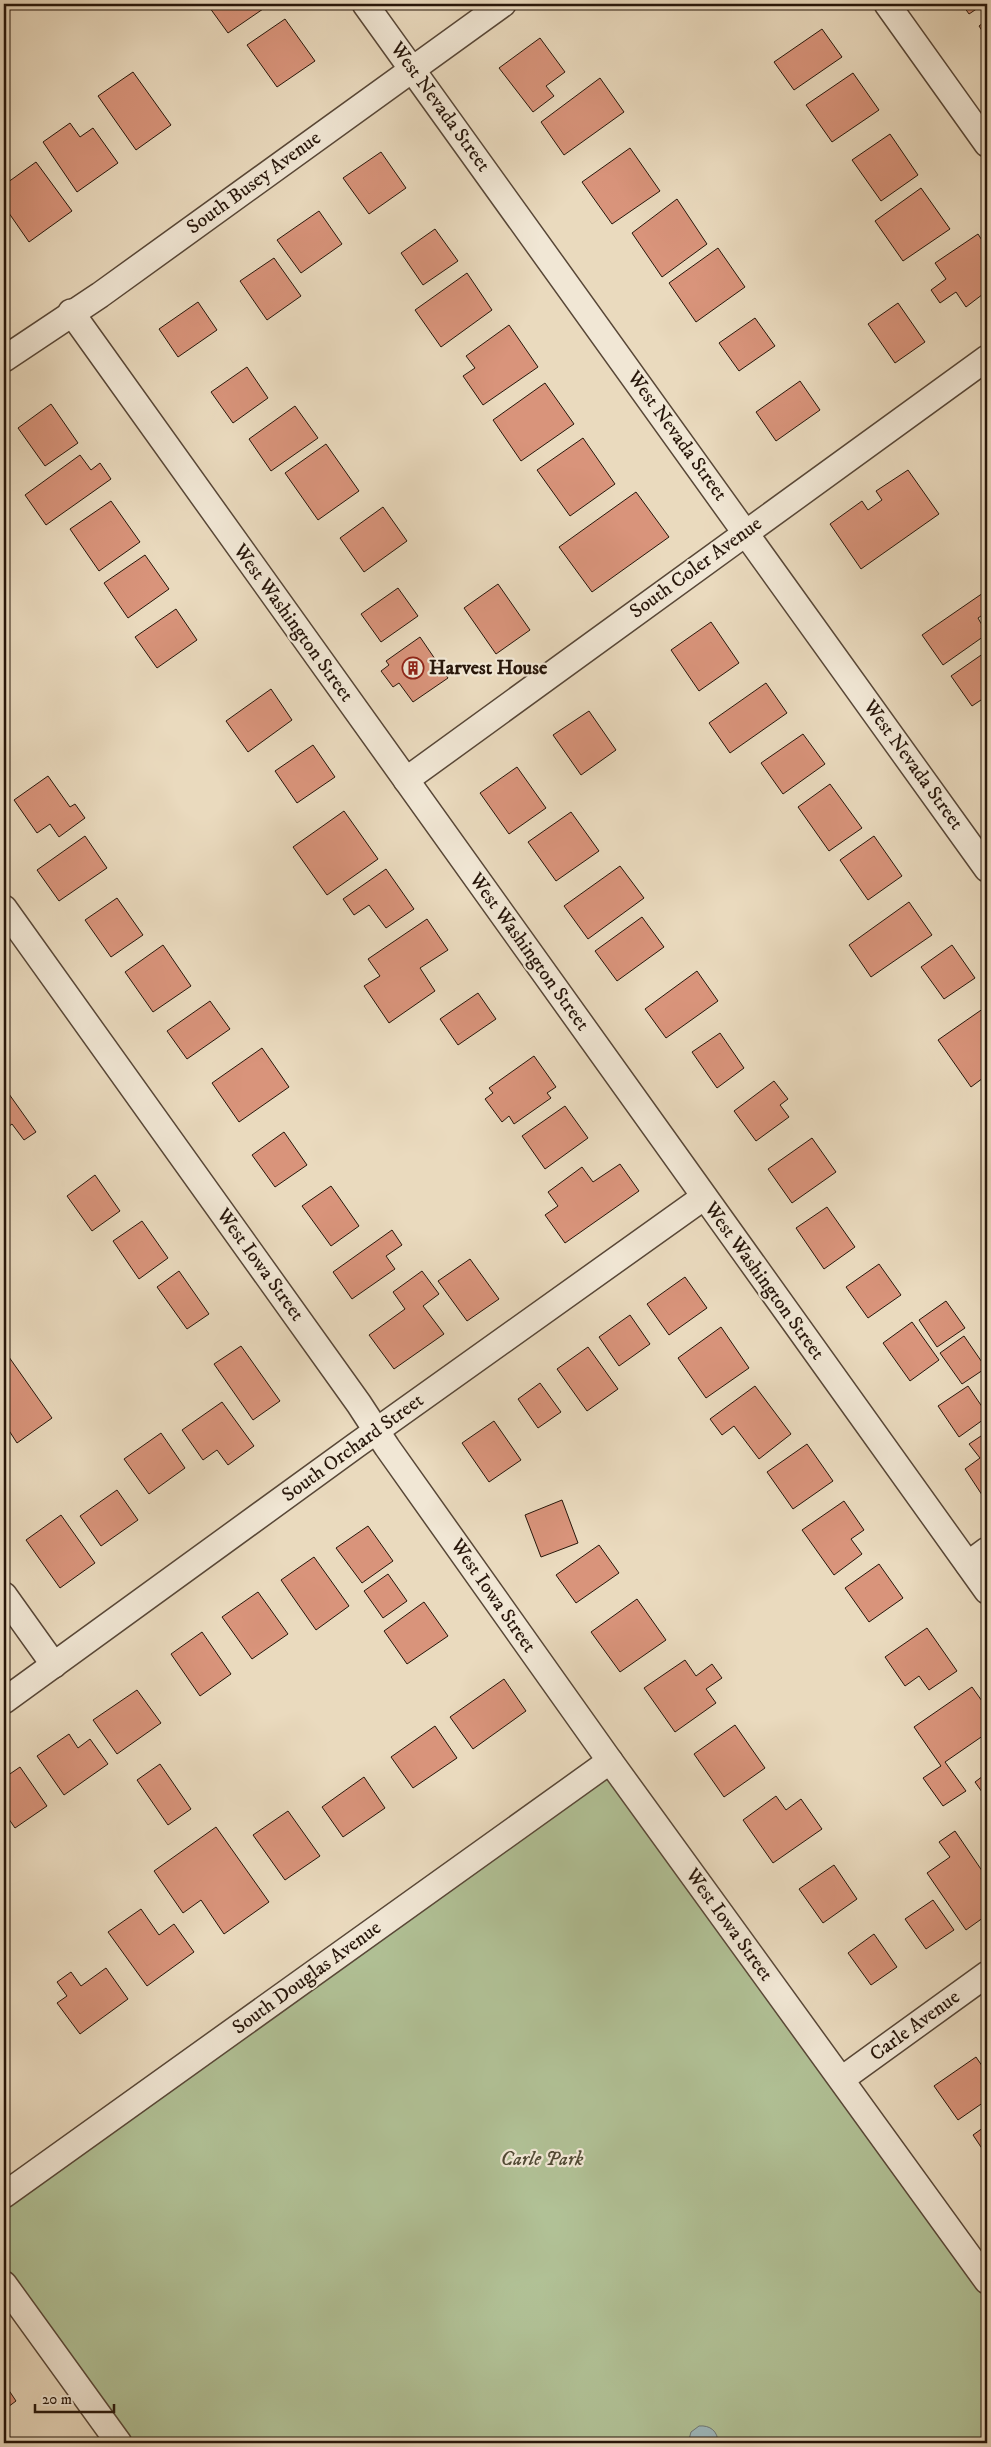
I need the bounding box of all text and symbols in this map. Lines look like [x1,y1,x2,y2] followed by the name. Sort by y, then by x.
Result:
[384,36,496,177] street label: West Nevada Street
[182,126,326,240] street label: South Busey Avenue
[621,365,733,506] street label: West Nevada Street
[625,512,767,624] street label: South Coler Avenue
[227,538,359,707] street label: West Washington Street
[401,656,425,680] building icon: Harvest House
[429,656,548,681] place label: Harvest House
[857,694,969,835] street label: West Nevada Street
[463,867,595,1036] street label: West Washington Street
[698,1196,830,1365] street label: West Washington Street
[210,1203,309,1326] street label: West Iowa Street
[277,1388,429,1508] street label: South Orchard Street
[444,1533,542,1658] street label: West Iowa Street
[679,1863,778,1986] street label: West Iowa Street
[228,1916,386,2040] street label: South Douglas Avenue
[865,1985,965,2067] street label: Carle Avenue
[501,2147,584,2172] park label: Carle Park
[35,2382,114,2414] scale bar
[42,2390,72,2409] text: 20 m

